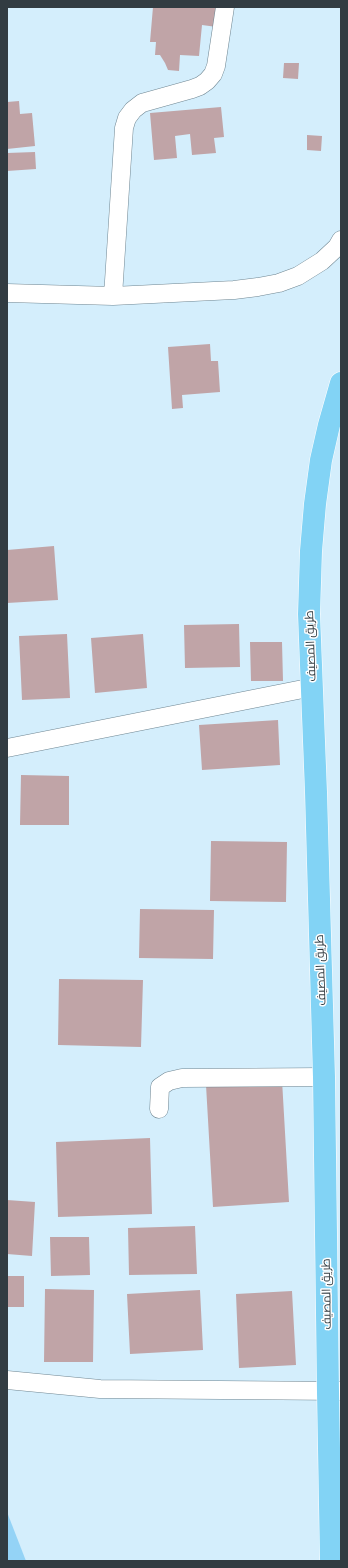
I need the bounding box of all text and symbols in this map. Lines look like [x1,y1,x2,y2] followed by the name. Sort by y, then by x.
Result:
[303,610,319,682] street label: طريق المصيف
[313,934,329,1006] street label: طريق المصيف
[319,1258,335,1330] street label: طريق المصيف

